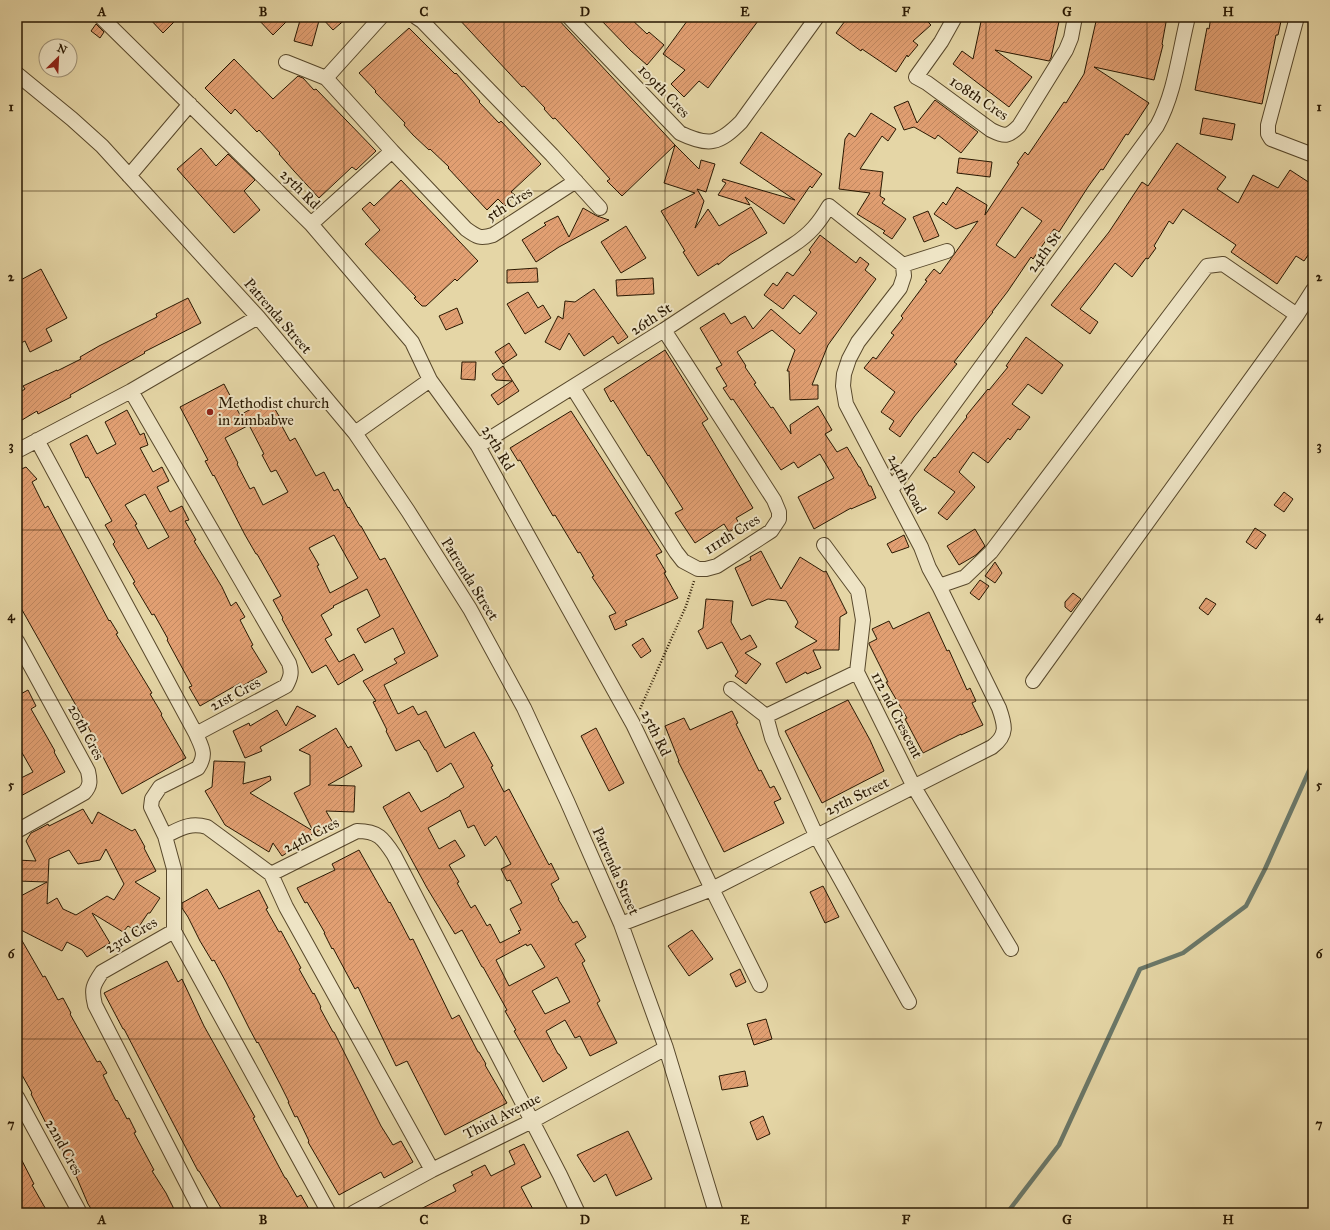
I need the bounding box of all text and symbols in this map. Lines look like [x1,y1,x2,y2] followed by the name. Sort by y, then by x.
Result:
[97,4,107,20] text: A
[259,4,268,20] text: B
[420,4,429,20] text: C
[580,4,590,20] text: D
[740,4,750,20] text: E
[902,4,911,20] text: F
[1062,4,1072,20] text: G
[1222,4,1234,20] text: H
[38,38,78,78] north arrow
[55,41,69,57] text: N
[634,61,694,121] street label: 109th Cres
[946,72,1012,124] street label: 108th Cres
[8,99,14,115] text: 1
[1316,99,1322,115] text: 1
[276,165,324,213] street label: 25th Rd
[482,183,536,225] street label: 5th Cres
[1023,227,1065,276] street label: 24th St
[8,269,15,285] text: 2
[1316,269,1323,285] text: 2
[240,275,316,358] street label: Patrenda Street
[627,299,676,339] street label: 26th St
[218,394,330,429] place label: Methodist church in zimbabwe
[205,407,215,417] marker: Methodist church in zimbabwe
[478,422,519,474] street label: 25th Rd
[8,438,14,454] text: 3
[1316,438,1322,454] text: 3
[884,451,930,517] street label: 24th Road
[701,510,763,558] street label: 111th Cres
[437,534,503,624] street label: Patrenda Street
[7,608,15,624] text: 4
[1315,608,1323,624] text: 4
[867,669,927,762] street label: 112 nd Crescent
[207,673,263,715] street label: 21st Cres
[64,701,108,763] street label: 20th Cres
[637,707,675,759] street label: 25th Rd
[822,773,892,819] street label: 25th Street
[8,777,15,793] text: 5
[1316,777,1323,793] text: 5
[280,813,342,857] street label: 24th Cres
[589,824,644,918] street label: Patrenda Street
[102,913,160,957] street label: 23rd Cres
[8,946,16,962] text: 6
[1316,946,1324,962] text: 6
[460,1089,544,1143] street label: Third Avenue
[8,1116,15,1132] text: 7
[41,1116,87,1178] street label: 22nd Cres
[1316,1116,1323,1132] text: 7
[97,1212,107,1228] text: A
[259,1212,268,1228] text: B
[420,1212,429,1228] text: C
[580,1212,590,1228] text: D
[740,1212,750,1228] text: E
[902,1212,911,1228] text: F
[1062,1212,1072,1228] text: G
[1222,1212,1234,1228] text: H

